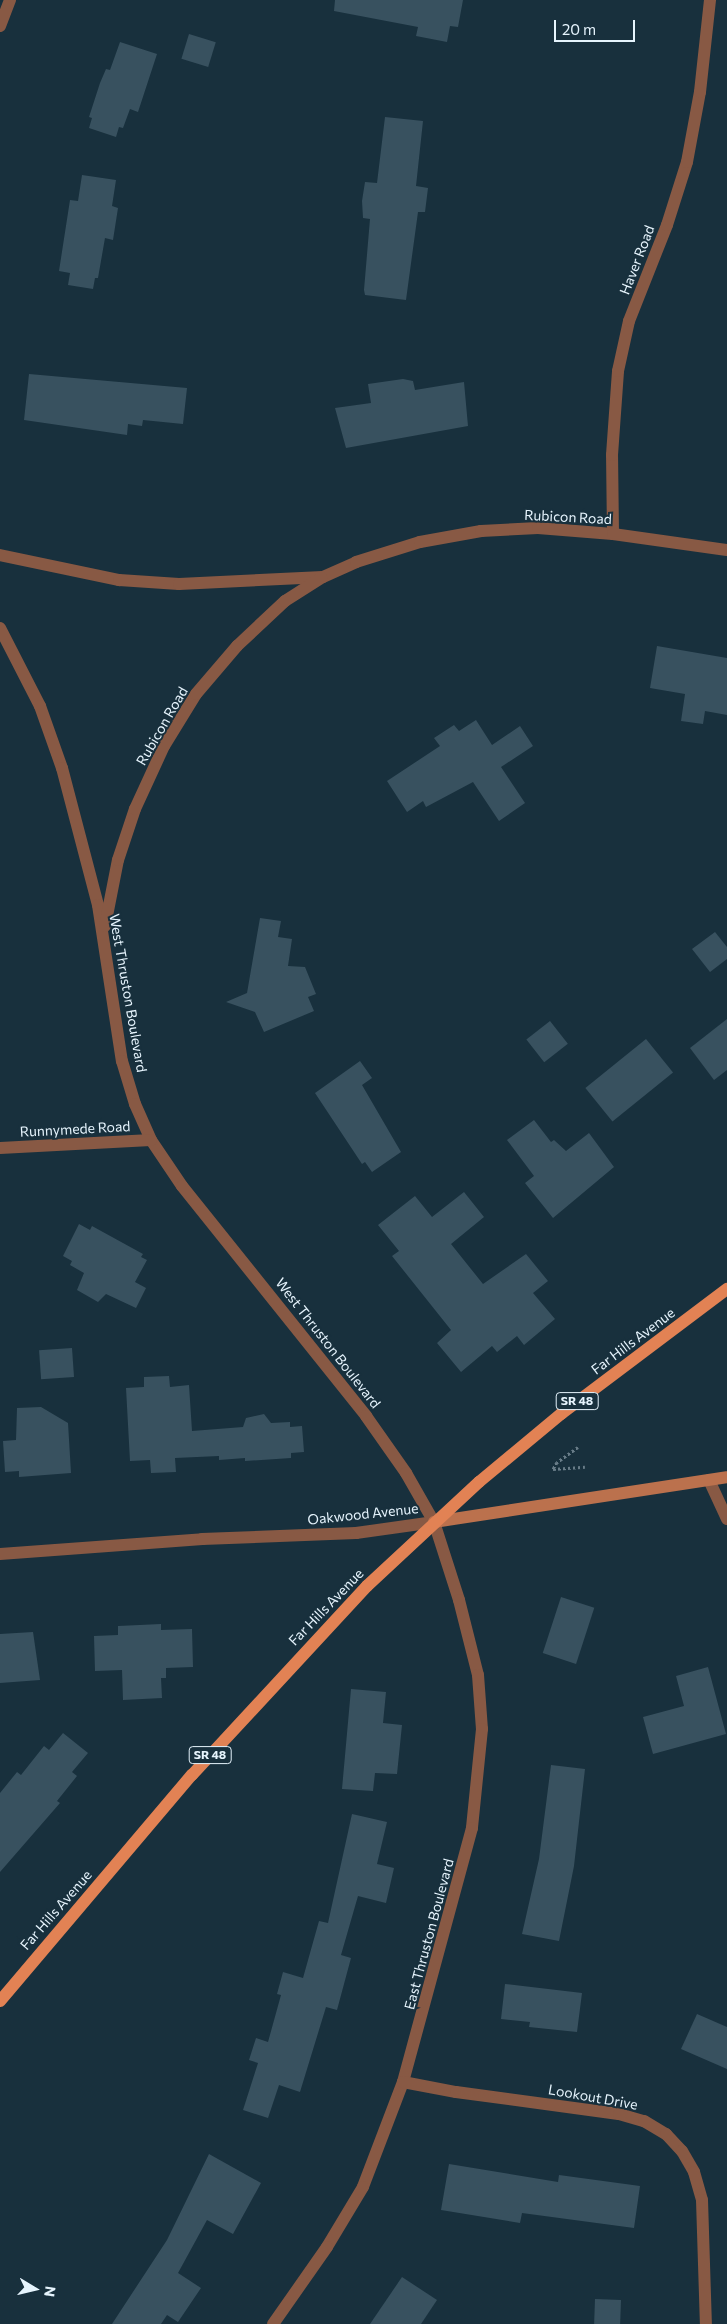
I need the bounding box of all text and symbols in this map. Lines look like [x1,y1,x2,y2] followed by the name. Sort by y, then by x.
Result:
[557,10,638,42] scale bar
[562,20,596,38] text: 20 m
[616,223,658,297] street label: Haver Road
[524,506,612,528] street label: Rubicon Road
[133,684,191,768] street label: Rubicon Road
[106,912,150,1074] street label: West Thruston Boulevard
[19,1118,131,1140] street label: Runnymede Road
[272,1275,384,1411] street label: West Thruston Boulevard
[588,1304,678,1378] street label: Far Hills Avenue
[554,1392,600,1410] road number: SR 48
[307,1500,419,1528] street label: Oakwood Avenue
[285,1565,367,1649] street label: Far Hills Avenue
[188,1746,232,1764] road number: SR 48
[401,1857,457,2011] street label: East Thruston Boulevard
[17,1867,95,1953] street label: Far Hills Avenue
[547,2081,639,2113] street label: Lookout Drive
[10,2264,60,2314] north arrow
[41,2285,60,2298] text: N

